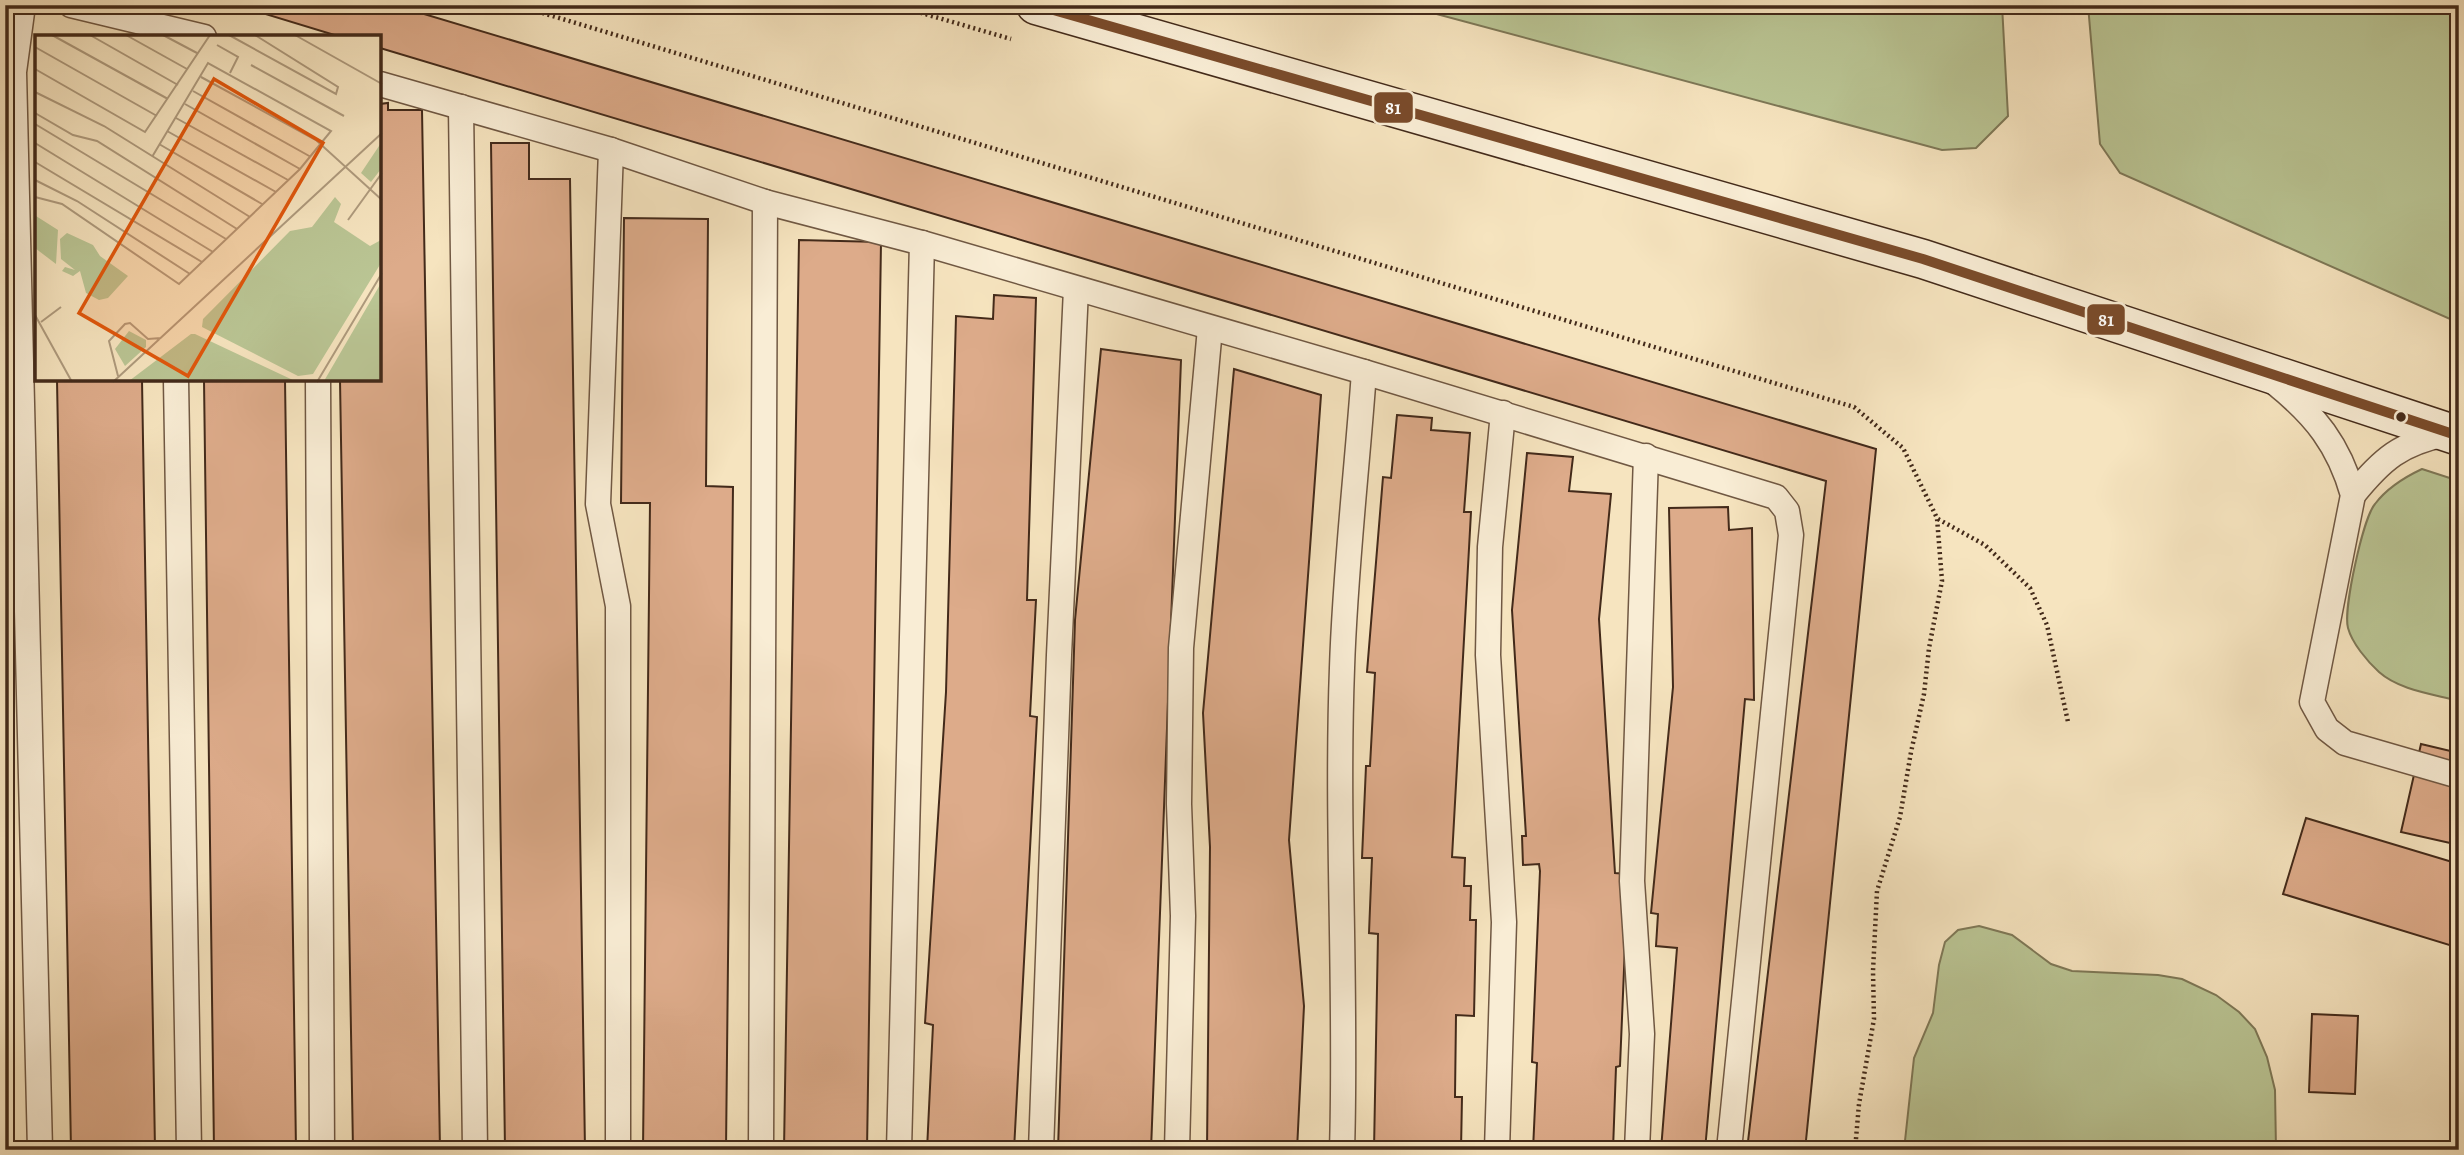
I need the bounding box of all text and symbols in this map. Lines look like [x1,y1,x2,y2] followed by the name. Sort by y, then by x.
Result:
[35,35,382,382] inset map
[1373,91,1414,124] line badge: 81
[1385,95,1401,121] text: 81
[2086,303,2126,336] line badge: 81
[2098,307,2114,333] text: 81
[2394,410,2408,424] unlabelled marker

